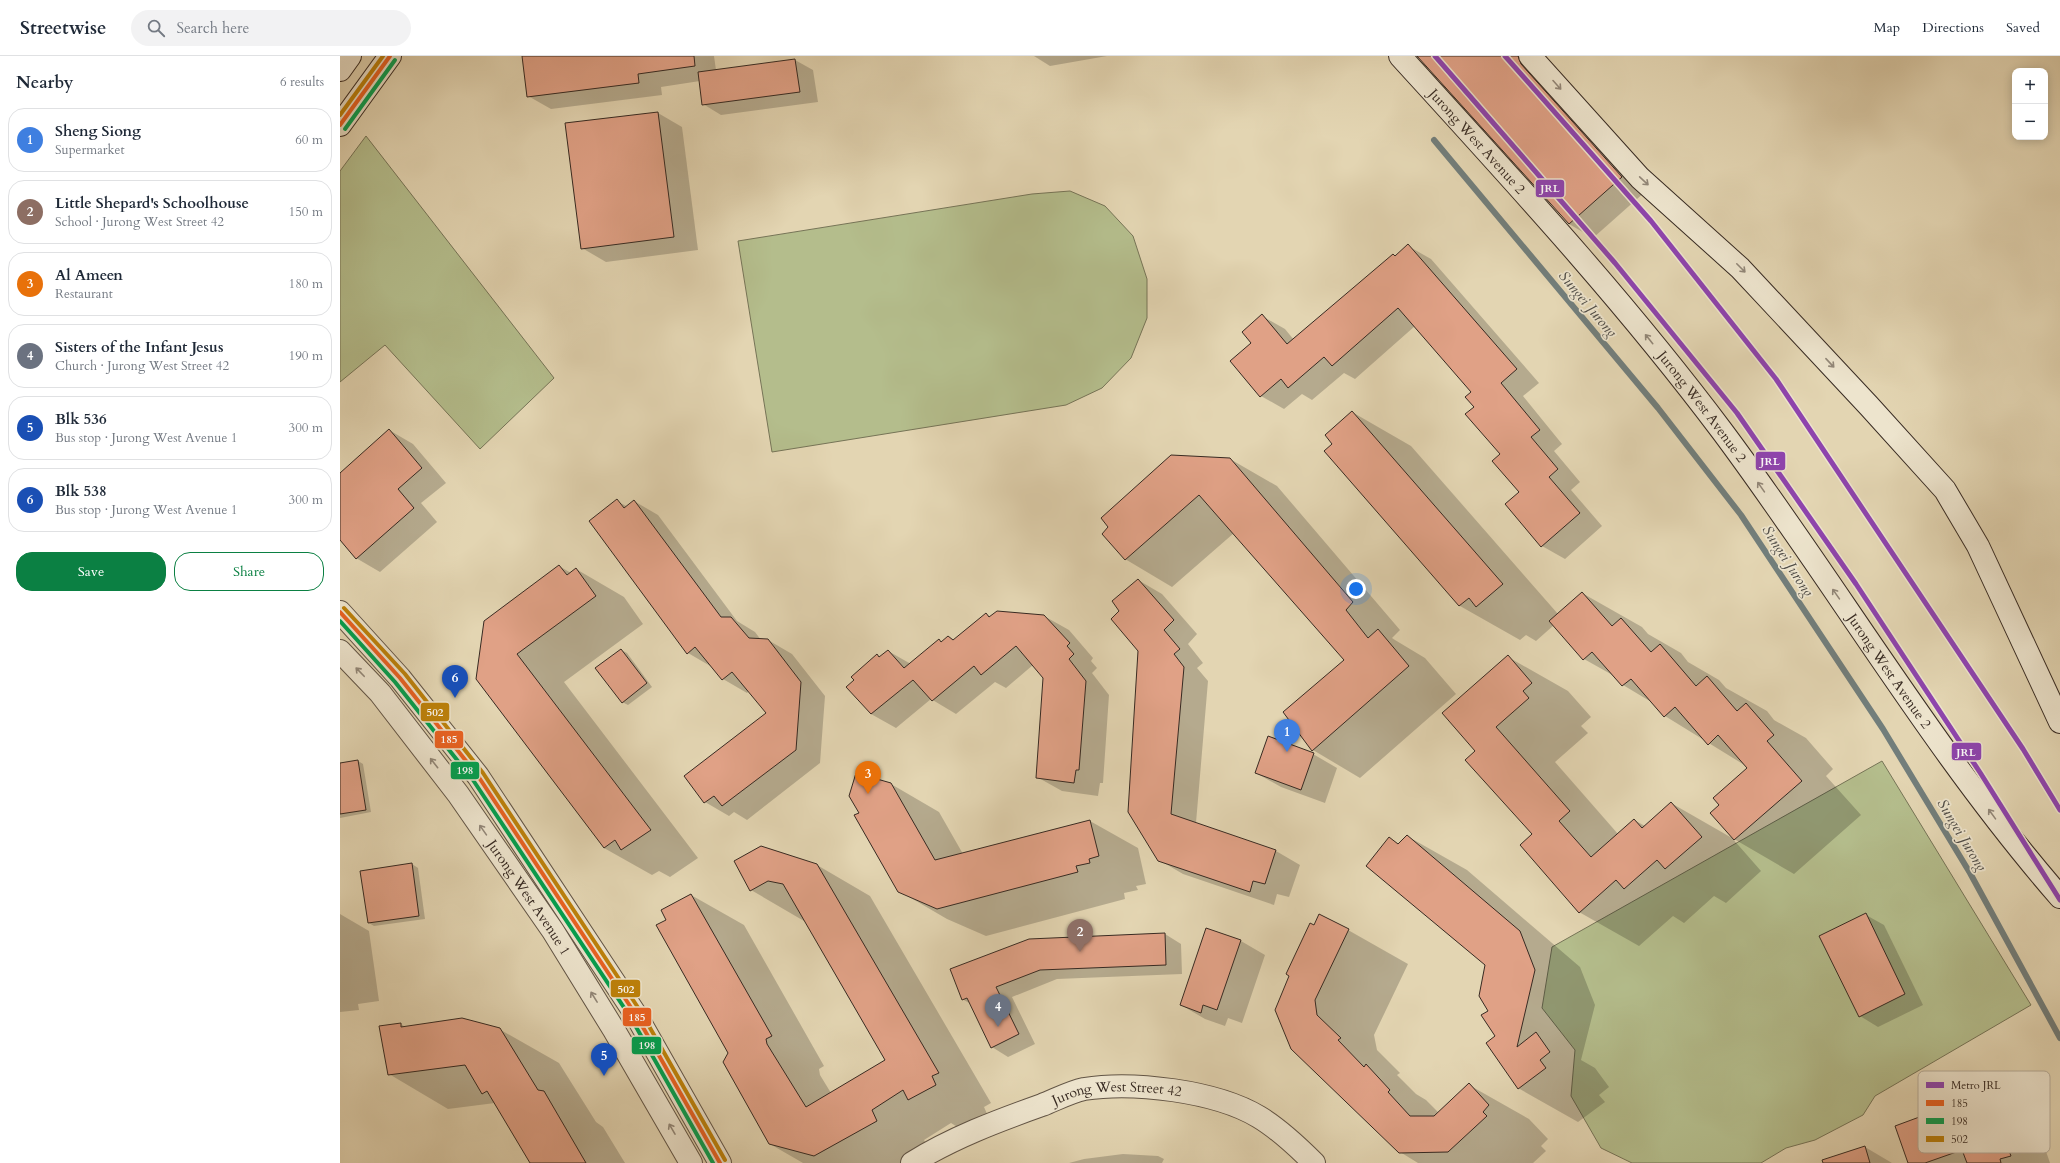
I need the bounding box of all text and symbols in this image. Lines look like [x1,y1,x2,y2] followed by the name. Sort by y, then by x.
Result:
[131,10,411,46] search box
[20,15,107,41] text: Streetwise
[145,17,167,39] icon: search
[177,18,249,38] text: Search here
[1874,18,1900,37] text: Map
[1922,18,1984,37] text: Directions
[2006,18,2040,37] text: Saved
[2012,68,2048,140] map controls
[2012,68,2048,104] button: +
[16,71,73,94] text: Nearby
[280,73,324,91] text: 6 results
[1552,80,1561,90] one-way arrow
[1423,83,1530,198] street label: Jurong West Avenue 2
[2012,104,2048,140] button: −
[55,121,141,141] text: Sheng Siong
[27,131,33,149] text: 1
[295,131,323,149] text: 60 m
[55,141,125,159] text: Supermarket
[1639,176,1649,186] one-way arrow
[1535,179,1565,198] line badge: JRL
[1538,181,1560,196] text: JRL
[55,193,249,213] text: Little Shepard's Schoolhouse
[27,203,33,221] text: 2
[289,203,323,221] text: 150 m
[55,213,224,231] text: School · Jurong West Street 42
[1736,263,1746,273] one-way arrow
[55,265,123,285] text: Al Ameen
[1554,266,1622,342] water label: Sungei Jurong
[27,275,33,293] text: 3
[289,275,323,293] text: 180 m
[55,285,113,303] text: Restaurant
[1645,333,1654,344] one-way arrow
[55,337,223,357] text: Sisters of the Infant Jesus
[1652,345,1751,466] street label: Jurong West Avenue 2
[27,347,33,365] text: 4
[289,347,323,365] text: 190 m
[55,357,229,375] text: Church · Jurong West Street 42
[1825,358,1834,368] one-way arrow
[55,409,107,429] text: Blk 536
[27,419,33,437] text: 5
[289,419,323,437] text: 300 m
[55,429,237,447] text: Bus stop · Jurong West Avenue 1
[1755,451,1786,471] line badge: JRL
[1758,454,1780,469] text: JRL
[55,481,107,501] text: Blk 538
[1757,482,1765,493] one-way arrow
[27,491,33,509] text: 6
[289,491,323,509] text: 300 m
[55,501,237,519] text: Bus stop · Jurong West Avenue 1
[1757,521,1819,601] water label: Sungei Jurong
[16,552,166,591] button: Save
[174,552,324,591] button: Share
[1346,579,1366,599] your location
[1832,588,1840,599] one-way arrow
[1842,608,1935,732] street label: Jurong West Avenue 2
[442,665,468,698] pin: 6
[355,667,365,677] one-way arrow
[420,702,450,722] line badge: 502
[427,705,444,720] text: 502
[1274,719,1300,752] pin: 1
[434,730,464,749] line badge: 185
[441,732,458,747] text: 185
[1951,742,1982,761] line badge: JRL
[1954,745,1976,760] text: JRL
[430,758,439,769] one-way arrow
[450,761,480,780] line badge: 198
[855,761,881,794] pin: 3
[457,763,473,778] text: 198
[1932,795,1992,875] water label: Sungei Jurong
[1988,808,1996,819] one-way arrow
[479,825,487,836] one-way arrow
[481,834,575,959] street label: Jurong West Avenue 1
[1067,919,1093,952] pin: 2
[610,979,641,998] line badge: 502
[618,982,635,997] text: 502
[589,991,597,1003] one-way arrow
[985,994,1011,1027] pin: 4
[622,1007,652,1027] line badge: 185
[629,1010,646,1025] text: 185
[631,1036,662,1055] line badge: 198
[639,1038,655,1053] text: 198
[591,1043,617,1076] pin: 5
[1918,1071,2050,1153] legend
[1047,1077,1183,1111] street label: Jurong West Street 42
[1951,1078,2001,1093] text: Metro JRL
[1951,1096,1968,1111] text: 185
[1951,1114,1968,1129] text: 198
[667,1123,675,1135] one-way arrow
[1951,1132,1968,1147] text: 502

